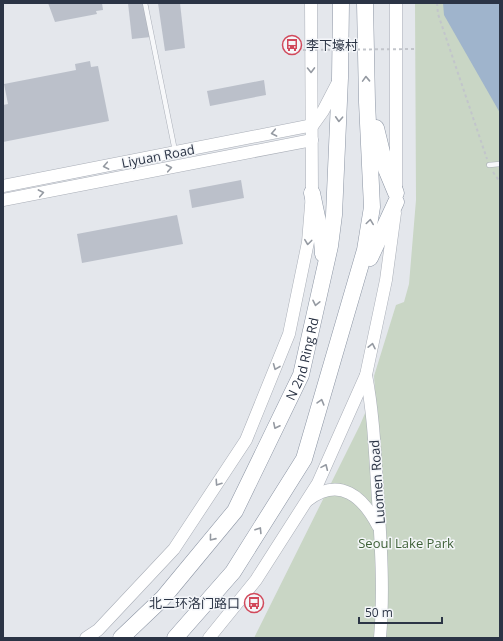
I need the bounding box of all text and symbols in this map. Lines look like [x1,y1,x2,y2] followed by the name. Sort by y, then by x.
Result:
[281,34,303,56] bus stop icon: 李下壕村
[306,36,358,54] place label: 李下壕村
[307,67,315,73] one-way arrow
[362,76,370,82] one-way arrow
[334,116,343,122] one-way arrow
[271,128,277,137] one-way arrow
[120,140,196,172] street label: Liyuan Road
[102,162,109,170] one-way arrow
[166,164,172,172] one-way arrow
[38,189,44,197] one-way arrow
[365,219,374,225] one-way arrow
[304,239,313,245] one-way arrow
[313,300,321,306] one-way arrow
[281,316,323,403] street label: N 2nd Ring Rd
[367,343,375,350] one-way arrow
[272,364,280,371] one-way arrow
[316,398,325,405] one-way arrow
[273,421,281,429] one-way arrow
[365,439,389,525] street label: Luomen Road
[320,464,328,471] one-way arrow
[215,479,223,486] one-way arrow
[255,527,262,534] one-way arrow
[210,533,217,541] one-way arrow
[358,534,454,552] park label: Seoul Lake Park
[243,592,265,614] bus stop icon: 北二环洛门路口
[149,594,240,612] place label: 北二环洛门路口
[359,599,442,625] scale bar
[365,604,393,621] text: 50 m

